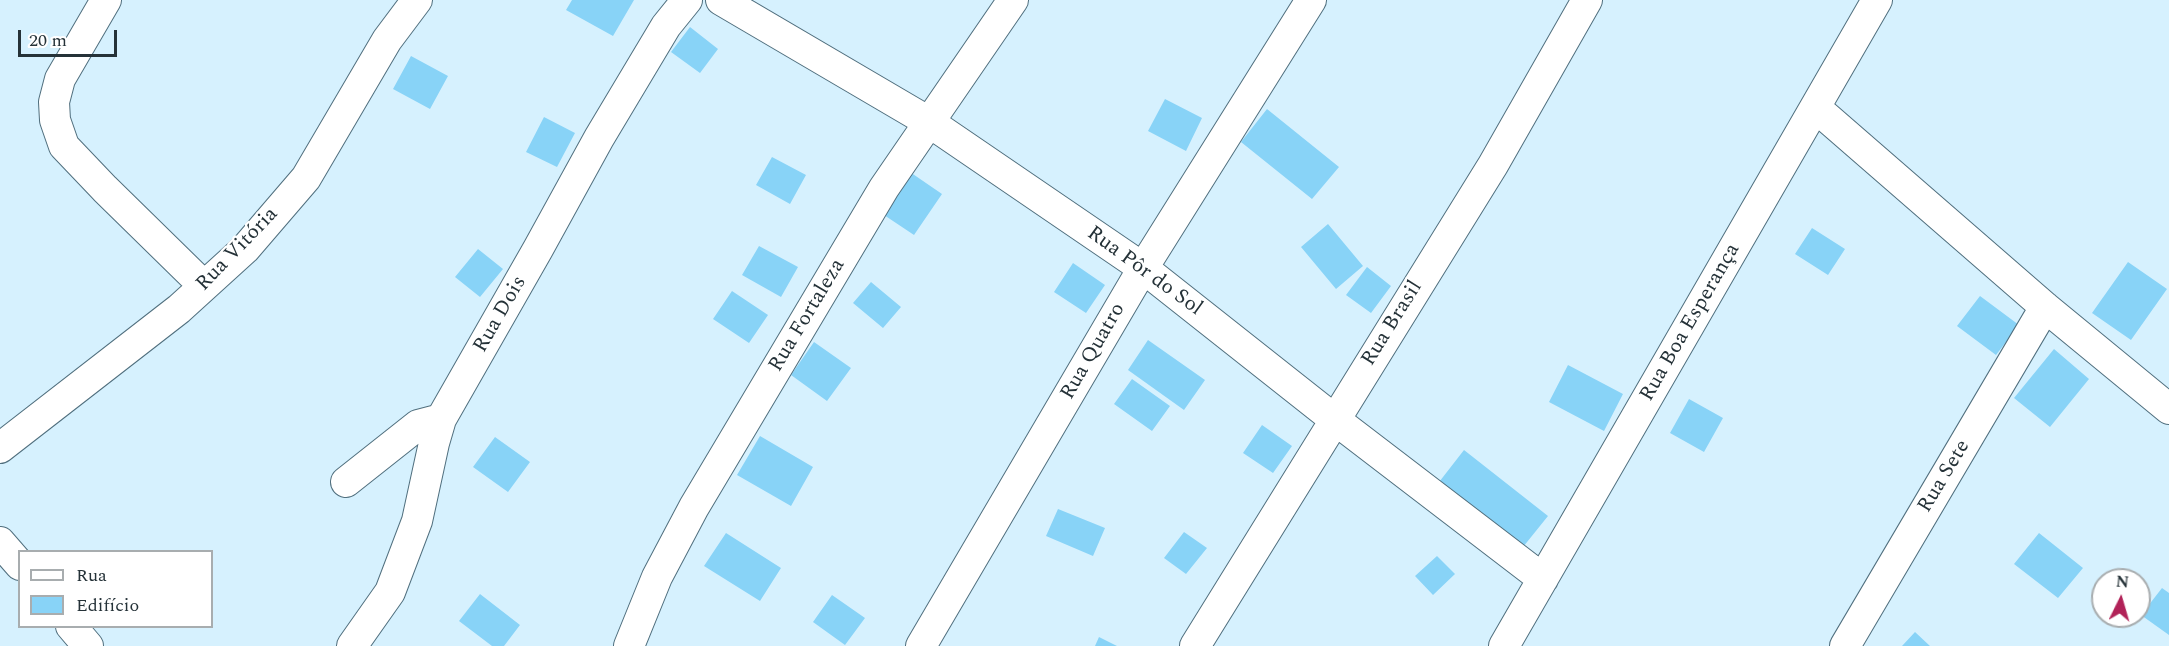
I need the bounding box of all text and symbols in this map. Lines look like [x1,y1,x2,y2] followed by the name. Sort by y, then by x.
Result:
[21,18,120,56] scale bar
[29,27,67,54] text: 20 m
[192,203,284,297] street label: Rua Vitória
[1081,222,1207,322] street label: Rua Pôr do Sol
[1635,239,1747,407] street label: Rua Boa Esperança
[764,255,852,377] street label: Rua Fortaleza
[469,272,533,358] street label: Rua Dois
[1357,277,1429,371] street label: Rua Brasil
[1056,299,1132,405] street label: Rua Quatro
[1913,436,1977,518] street label: Rua Sete
[18,550,213,628] legend
[76,562,107,589] text: Rua
[2091,568,2151,628] north arrow
[2115,570,2130,595] text: N
[76,592,139,619] text: Edifício

